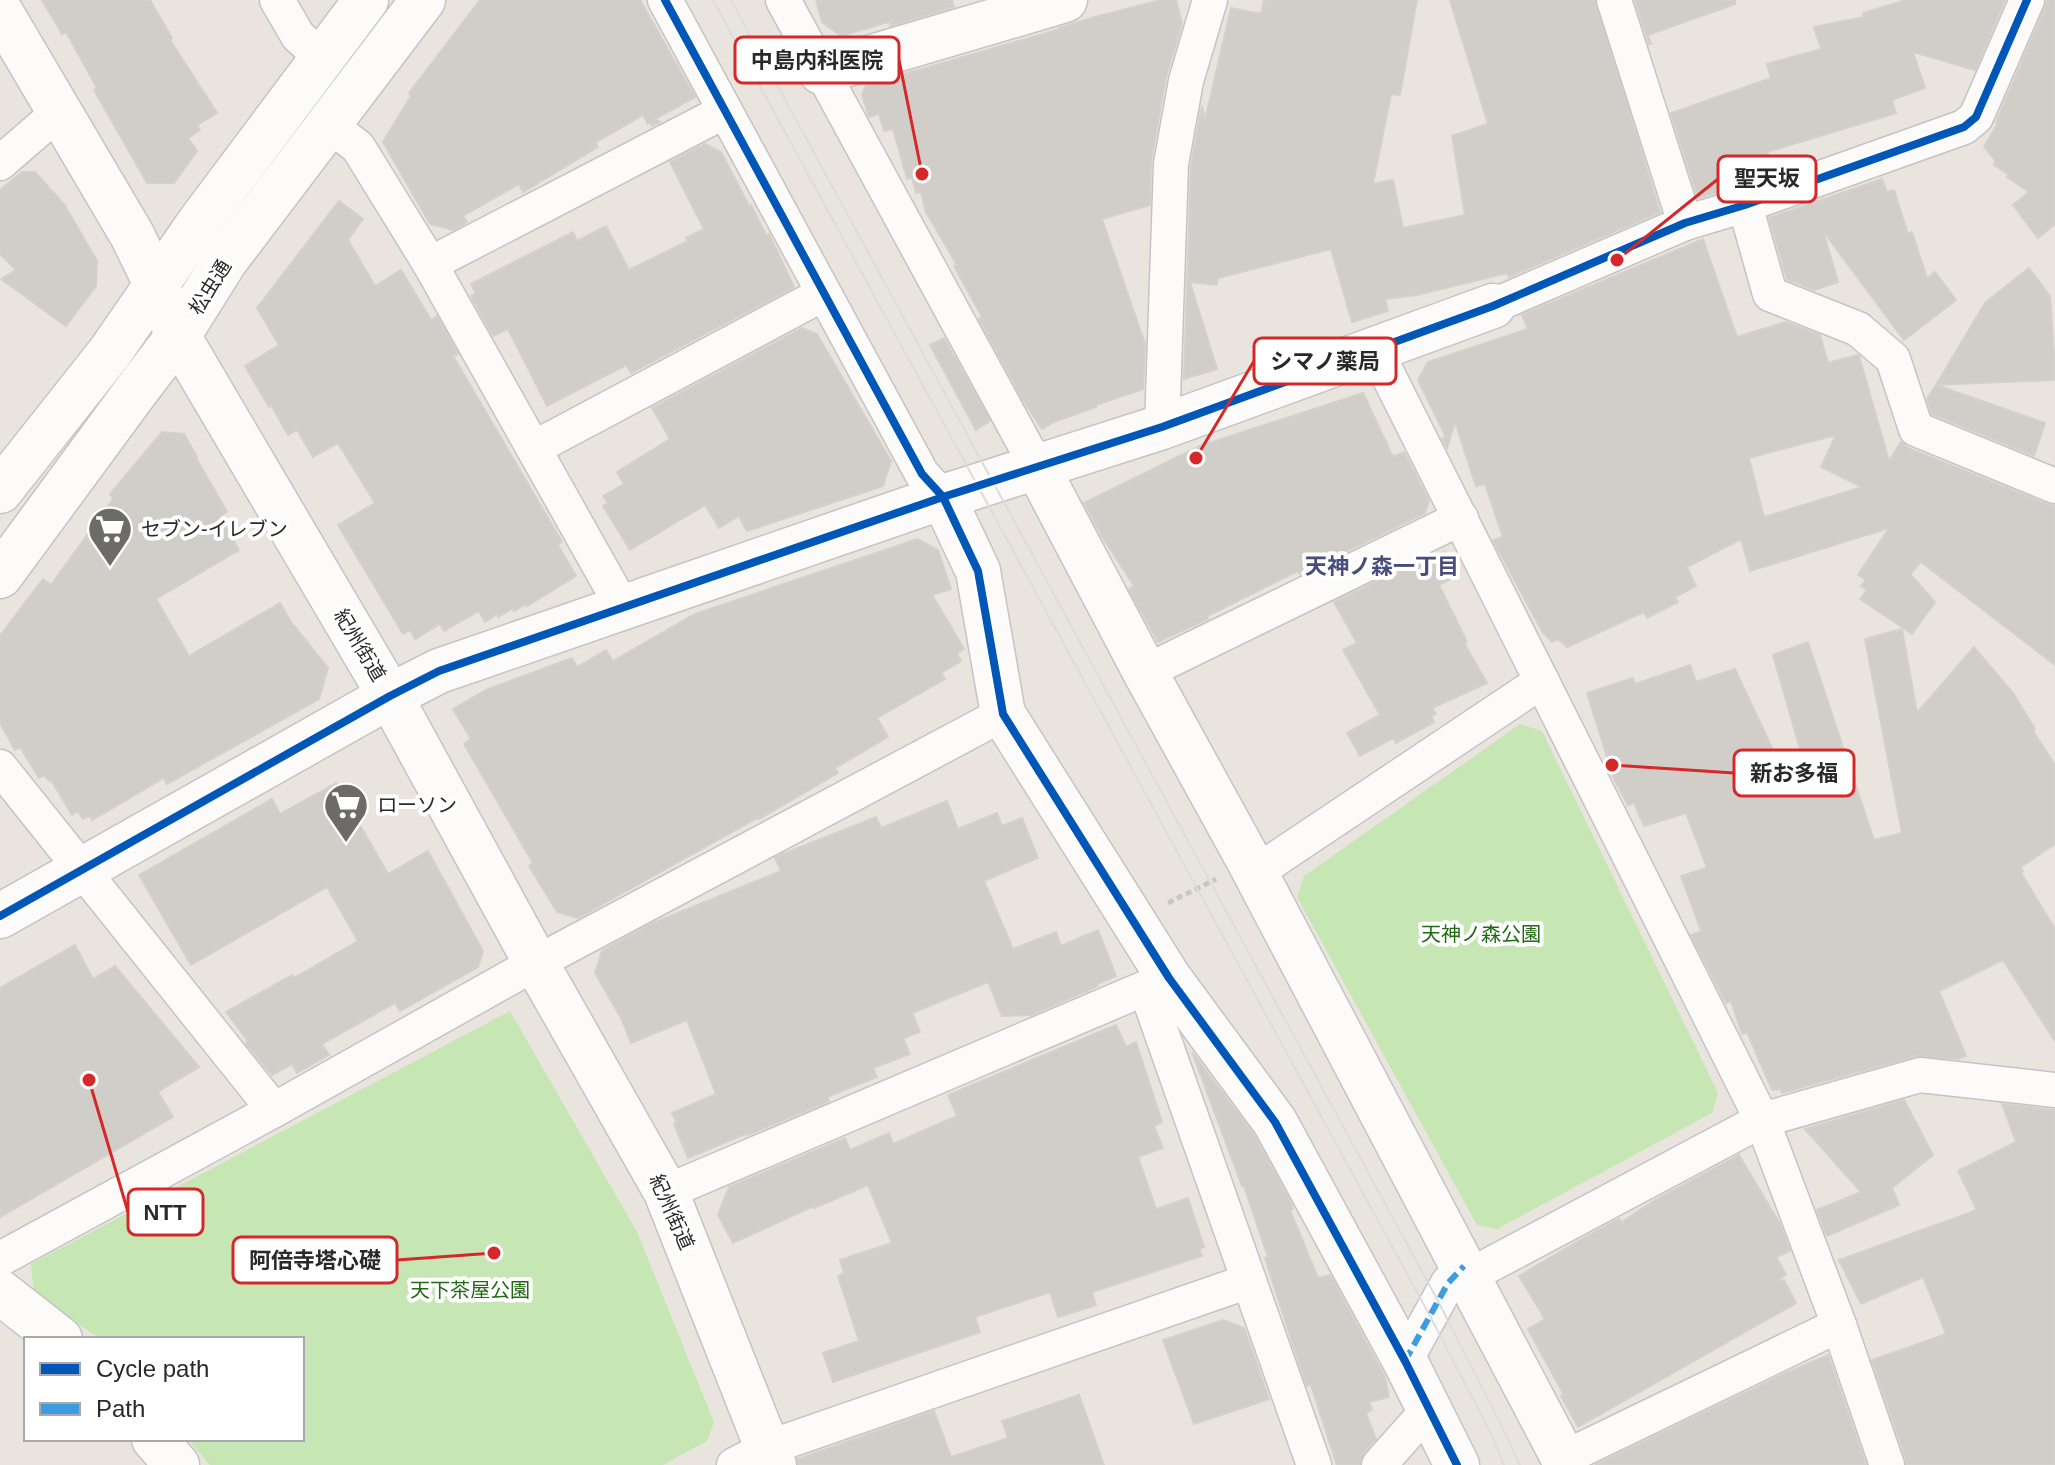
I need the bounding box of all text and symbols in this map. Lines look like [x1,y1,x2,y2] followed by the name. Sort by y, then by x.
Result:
[735,37,899,83] callout: 中島内科医院
[751,48,883,73] text: 中島内科医院
[1718,156,1816,202] callout: 聖天坂
[1734,166,1800,191] text: 聖天坂
[185,256,235,318] street label: 松虫通
[1254,338,1396,384] callout: シマノ薬局
[1270,349,1380,374] text: シマノ薬局
[86,505,134,568] supermarket icon: セブン-イレブン
[141,518,288,540] place label: セブン-イレブン
[1305,554,1459,579] district label: 天神ノ森一丁目
[330,605,390,685] street label: 紀州街道
[1734,750,1854,796] callout: 新お多福
[1750,761,1838,786] text: 新お多福
[322,781,370,844] supermarket icon: ローソン
[377,794,457,816] place label: ローソン
[1421,923,1541,945] park label: 天神ノ森公園
[646,1171,698,1253] street label: 紀州街道
[128,1189,203,1235] callout: NTT
[144,1200,187,1225] text: NTT
[233,1237,397,1283] callout: 阿倍寺塔心礎
[249,1248,381,1273] text: 阿倍寺塔心礎
[410,1279,530,1301] park label: 天下茶屋公園
[24,1337,304,1441] legend
[96,1355,209,1382] text: Cycle path
[96,1395,145,1422] text: Path

